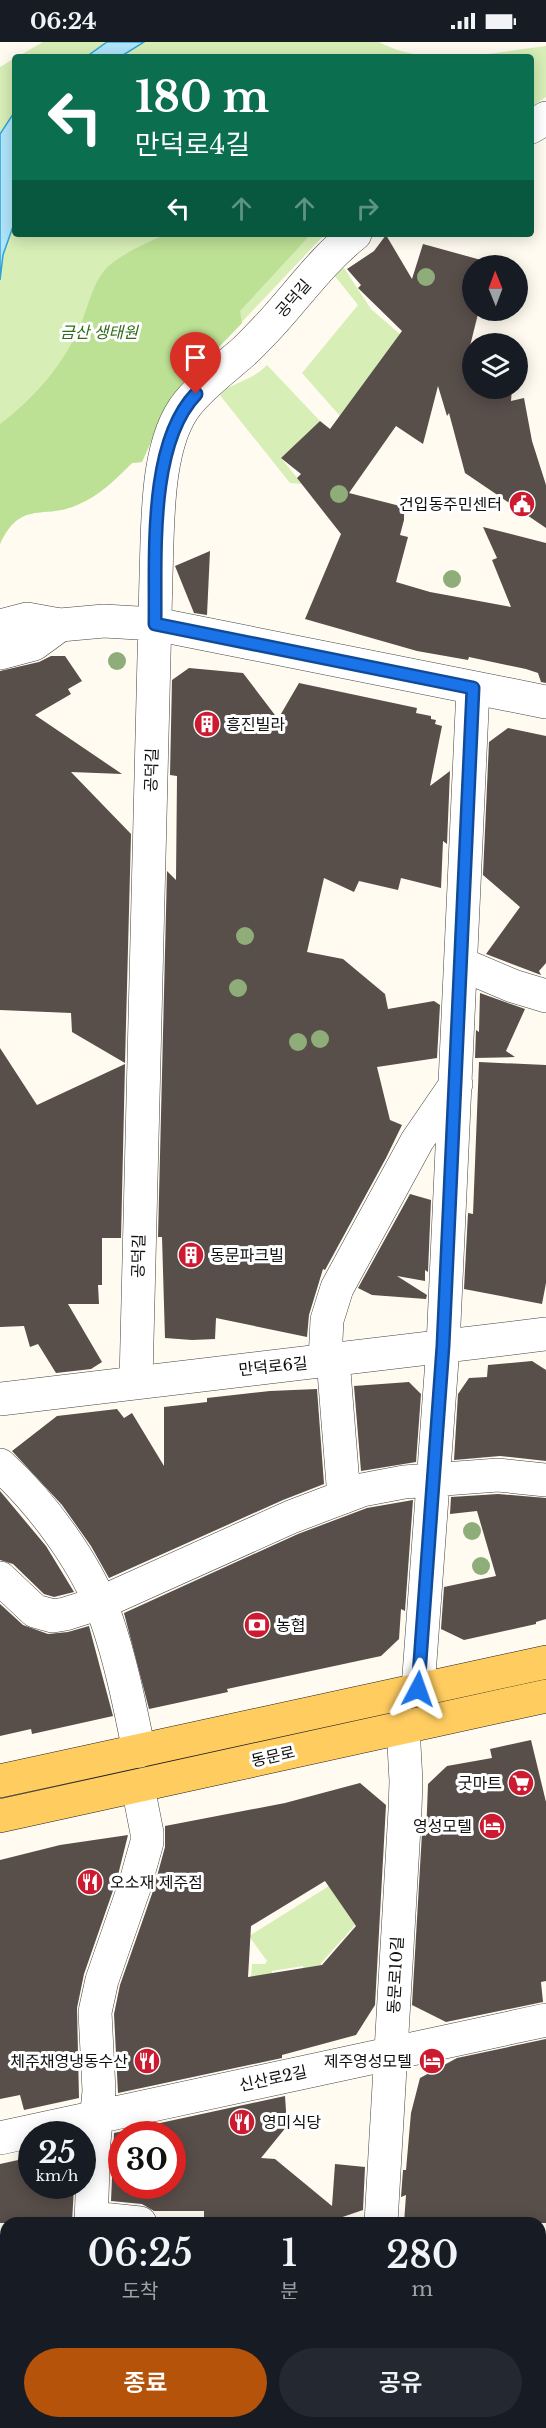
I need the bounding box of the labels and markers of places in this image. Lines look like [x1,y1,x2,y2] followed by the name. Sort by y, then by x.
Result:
[170,332,221,394] pin
[507,489,537,519] public building icon: 건입동주민센터
[399,494,502,514] place label: 건입동주민센터
[192,709,222,739] building icon: 흥진빌라
[226,714,285,734] place label: 흥진빌라
[176,1240,206,1270] building icon: 동문파크빌
[210,1245,284,1265] place label: 동문파크빌
[242,1610,272,1640] bank icon: 농협
[276,1615,305,1635] place label: 농협
[506,1768,536,1798] supermarket icon: 굿마트
[458,1773,502,1793] place label: 굿마트
[477,1811,507,1841] hotel icon: 영성모텔
[413,1816,472,1836] place label: 영성모텔
[75,1867,105,1897] restaurant icon: 오소재 제주점
[110,1872,203,1892] place label: 오소재 제주점
[132,2046,162,2076] restaurant icon: 체주채영냉동수산
[417,2046,447,2076] hotel icon: 제주영성모텔
[10,2051,128,2071] place label: 체주채영냉동수산
[324,2051,412,2071] place label: 제주영성모텔
[227,2107,257,2137] restaurant icon: 영미식당
[262,2112,321,2132] place label: 영미식당

